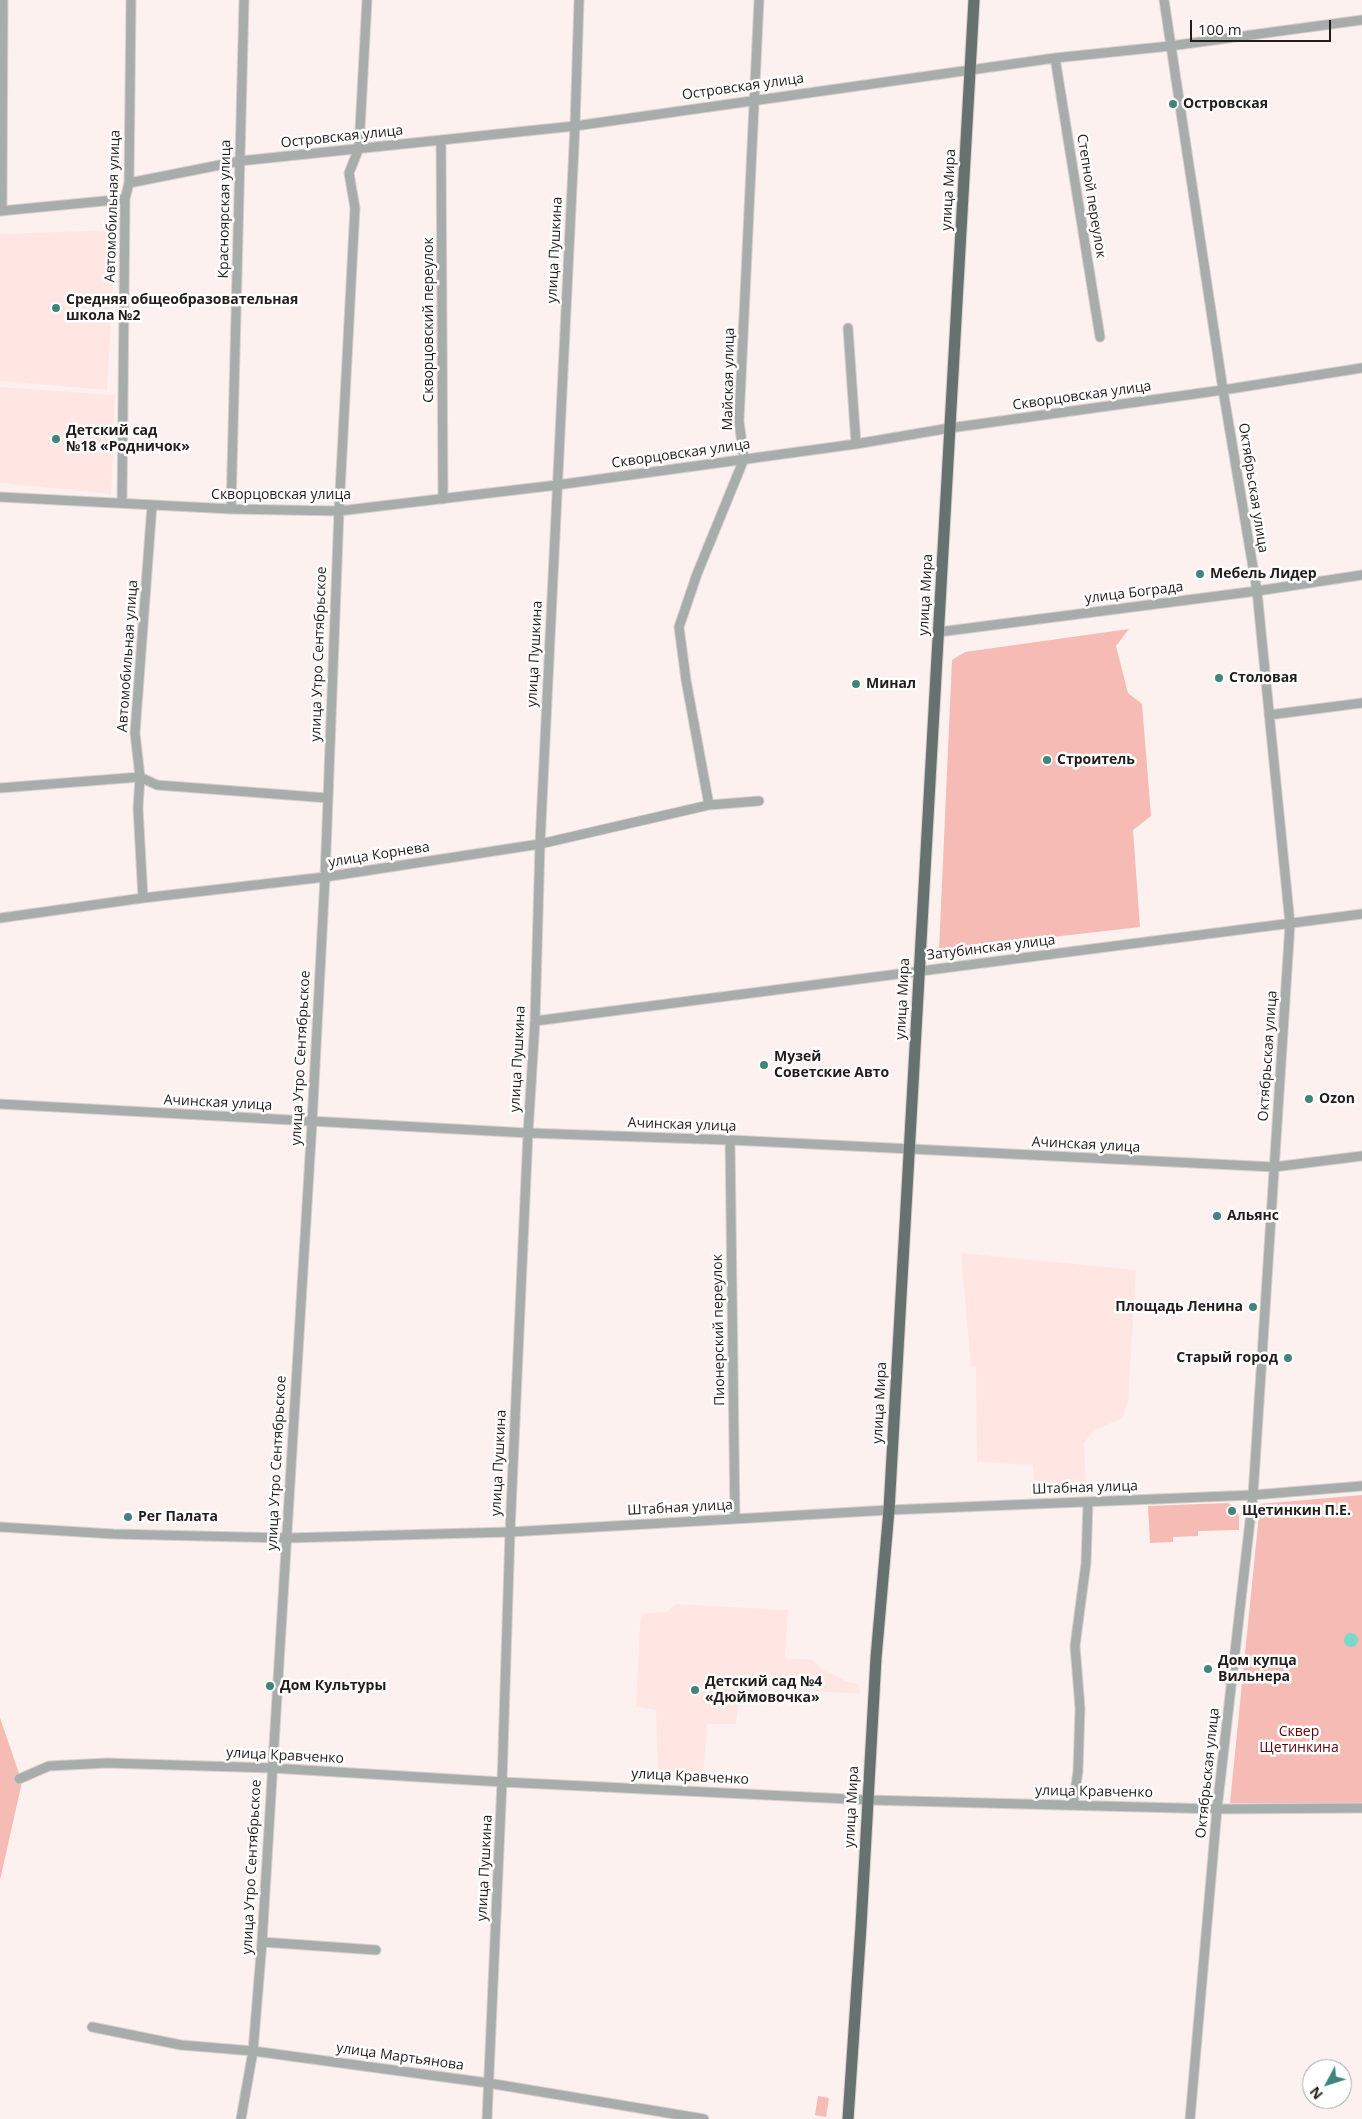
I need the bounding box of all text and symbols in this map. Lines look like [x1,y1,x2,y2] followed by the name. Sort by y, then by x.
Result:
[1192,10,1333,42] scale bar
[1198,19,1242,39] text: 100 m
[681,70,805,104] street label: Островская улица
[1183,96,1268,112] place label: Островская
[1167,98,1179,110] marker: Островская
[280,122,404,152] street label: Островская улица
[102,129,124,283] street label: Автомобильная улица
[1073,133,1109,259] street label: Степной переулок
[215,139,235,279] street label: Красноярская улица
[938,149,960,231] street label: улица Мира
[544,196,566,304] street label: улица Пушкина
[421,237,437,403] street label: Скворцовский переулок
[66,292,298,324] place label: Средняя общеобразовательная школа №2
[50,302,62,314] marker: Средняя общеобразовательная школа №2
[720,327,738,431] street label: Майская улица
[1012,378,1152,414] street label: Скворцовская улица
[1234,422,1272,554] street label: Октябрьская улица
[66,423,190,456] place label: Детский сад №18 «Родничок»
[50,433,62,445] marker: Детский сад №18 «Родничок»
[611,436,751,472] street label: Скворцовская улица
[211,487,351,503] street label: Скворцовская улица
[915,554,937,636] street label: улица Мира
[308,566,330,742] street label: улица Утро Сентябрьское
[1210,566,1317,582] place label: Мебель Лидер
[1194,568,1206,580] marker: Мебель Лидер
[114,579,142,733] street label: Автомобильная улица
[1084,579,1184,607] street label: улица Бограда
[524,600,546,708] street label: улица Пушкина
[1229,670,1298,686] place label: Столовая
[1213,672,1225,684] marker: Столовая
[866,676,916,692] place label: Минал
[850,678,862,690] marker: Минал
[1057,752,1135,768] place label: Строитель
[1041,754,1053,766] marker: Строитель
[327,839,431,871] street label: улица Корнева
[926,932,1056,964] street label: Затубинская улица
[892,958,914,1040] street label: улица Мира
[288,970,314,1146] street label: улица Утро Сентябрьское
[1255,990,1281,1122] street label: Октябрьская улица
[507,1005,529,1113] street label: улица Пушкина
[774,1049,889,1082] place label: Музей Советские Авто
[758,1059,770,1071] marker: Музей Советские Авто
[1319,1091,1355,1107] place label: Ozon
[163,1092,273,1114] street label: Ачинская улица
[1303,1093,1315,1105] marker: Ozon
[627,1115,737,1135] street label: Ачинская улица
[1031,1134,1141,1156] street label: Ачинская улица
[1227,1208,1279,1224] place label: Альянс
[1211,1210,1223,1222] marker: Альянс
[709,1254,729,1406] street label: Пионерский переулок
[1115,1299,1243,1315] place label: Площадь Ленина
[1247,1301,1259,1313] marker: Площадь Ленина
[1176,1350,1278,1366] place label: Старый город
[1282,1352,1294,1364] marker: Старый город
[869,1362,891,1444] street label: улица Мира
[264,1375,290,1551] street label: улица Утро Сентябрьское
[488,1409,510,1517] street label: улица Пушкина
[1032,1478,1138,1498] street label: Штабная улица
[627,1497,733,1519] street label: Штабная улица
[1242,1503,1351,1519] place label: Щетинкин П.Е.
[1226,1505,1238,1517] marker: Щетинкин П.Е.
[138,1509,218,1525] place label: Рег Палата
[122,1511,134,1523] marker: Рег Палата
[1218,1653,1297,1685] place label: Дом купца Вильнера
[1202,1663,1214,1675] marker: Дом купца Вильнера
[705,1674,822,1706] place label: Детский сад №4 «Дюймовочка»
[280,1678,386,1694] place label: Дом Культуры
[264,1680,276,1692] marker: Дом Культуры
[689,1684,701,1696] marker: Детский сад №4 «Дюймовочка»
[1193,1707,1223,1839] street label: Октябрьская улица
[1259,1724,1339,1756] park label: Сквер Щетинкина
[226,1745,344,1767] street label: улица Кравченко
[631,1766,749,1788] street label: улица Кравченко
[841,1766,863,1848] street label: улица Мира
[239,1779,265,1955] street label: улица Утро Сентябрьское
[1035,1783,1153,1801] street label: улица Кравченко
[474,1814,496,1922] street label: улица Пушкина
[335,2040,465,2074] street label: улица Мартьянова
[1302,2059,1352,2109] north arrow
[1305,2083,1327,2104] text: N

